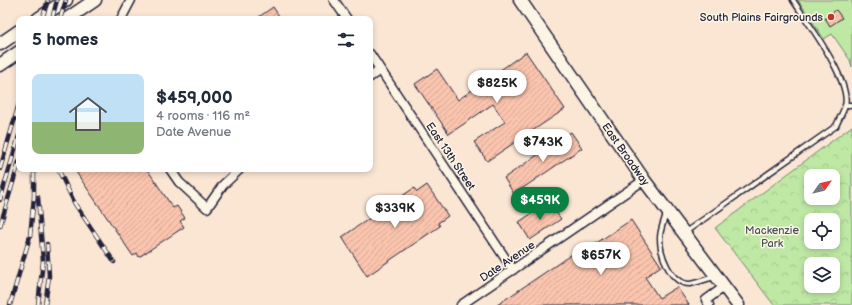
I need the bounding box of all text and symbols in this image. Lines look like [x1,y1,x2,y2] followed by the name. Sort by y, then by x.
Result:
[700,11,824,24] place label: South Plains Fairgrounds
[826,12,836,22] marker: South Plains Fairgrounds
[335,29,357,51] icon: filters
[32,30,98,50] text: 5 homes
[469,70,525,104] pin: $825K
[477,75,517,91] text: $825K
[156,88,233,108] text: $459,000
[64,90,112,138] icon: home
[156,108,250,124] text: 4 rooms · 116 m²
[423,120,478,193] street label: East 13th Street
[599,120,652,188] street label: East Broadway
[156,124,231,140] text: Date Avenue
[515,129,571,163] pin: $743K
[523,134,563,150] text: $743K
[804,169,840,205] north arrow
[804,169,840,293] map controls
[512,187,568,221] pin: $459K
[520,192,560,208] text: $459K
[367,195,423,229] pin: $339K
[375,200,415,216] text: $339K
[804,213,840,249] button: locate
[745,224,799,250] park label: Mackenzie Park
[477,238,538,285] street label: Date Avenue
[573,242,629,276] pin: $657K
[581,247,621,263] text: $657K
[804,257,840,293] button: layers

